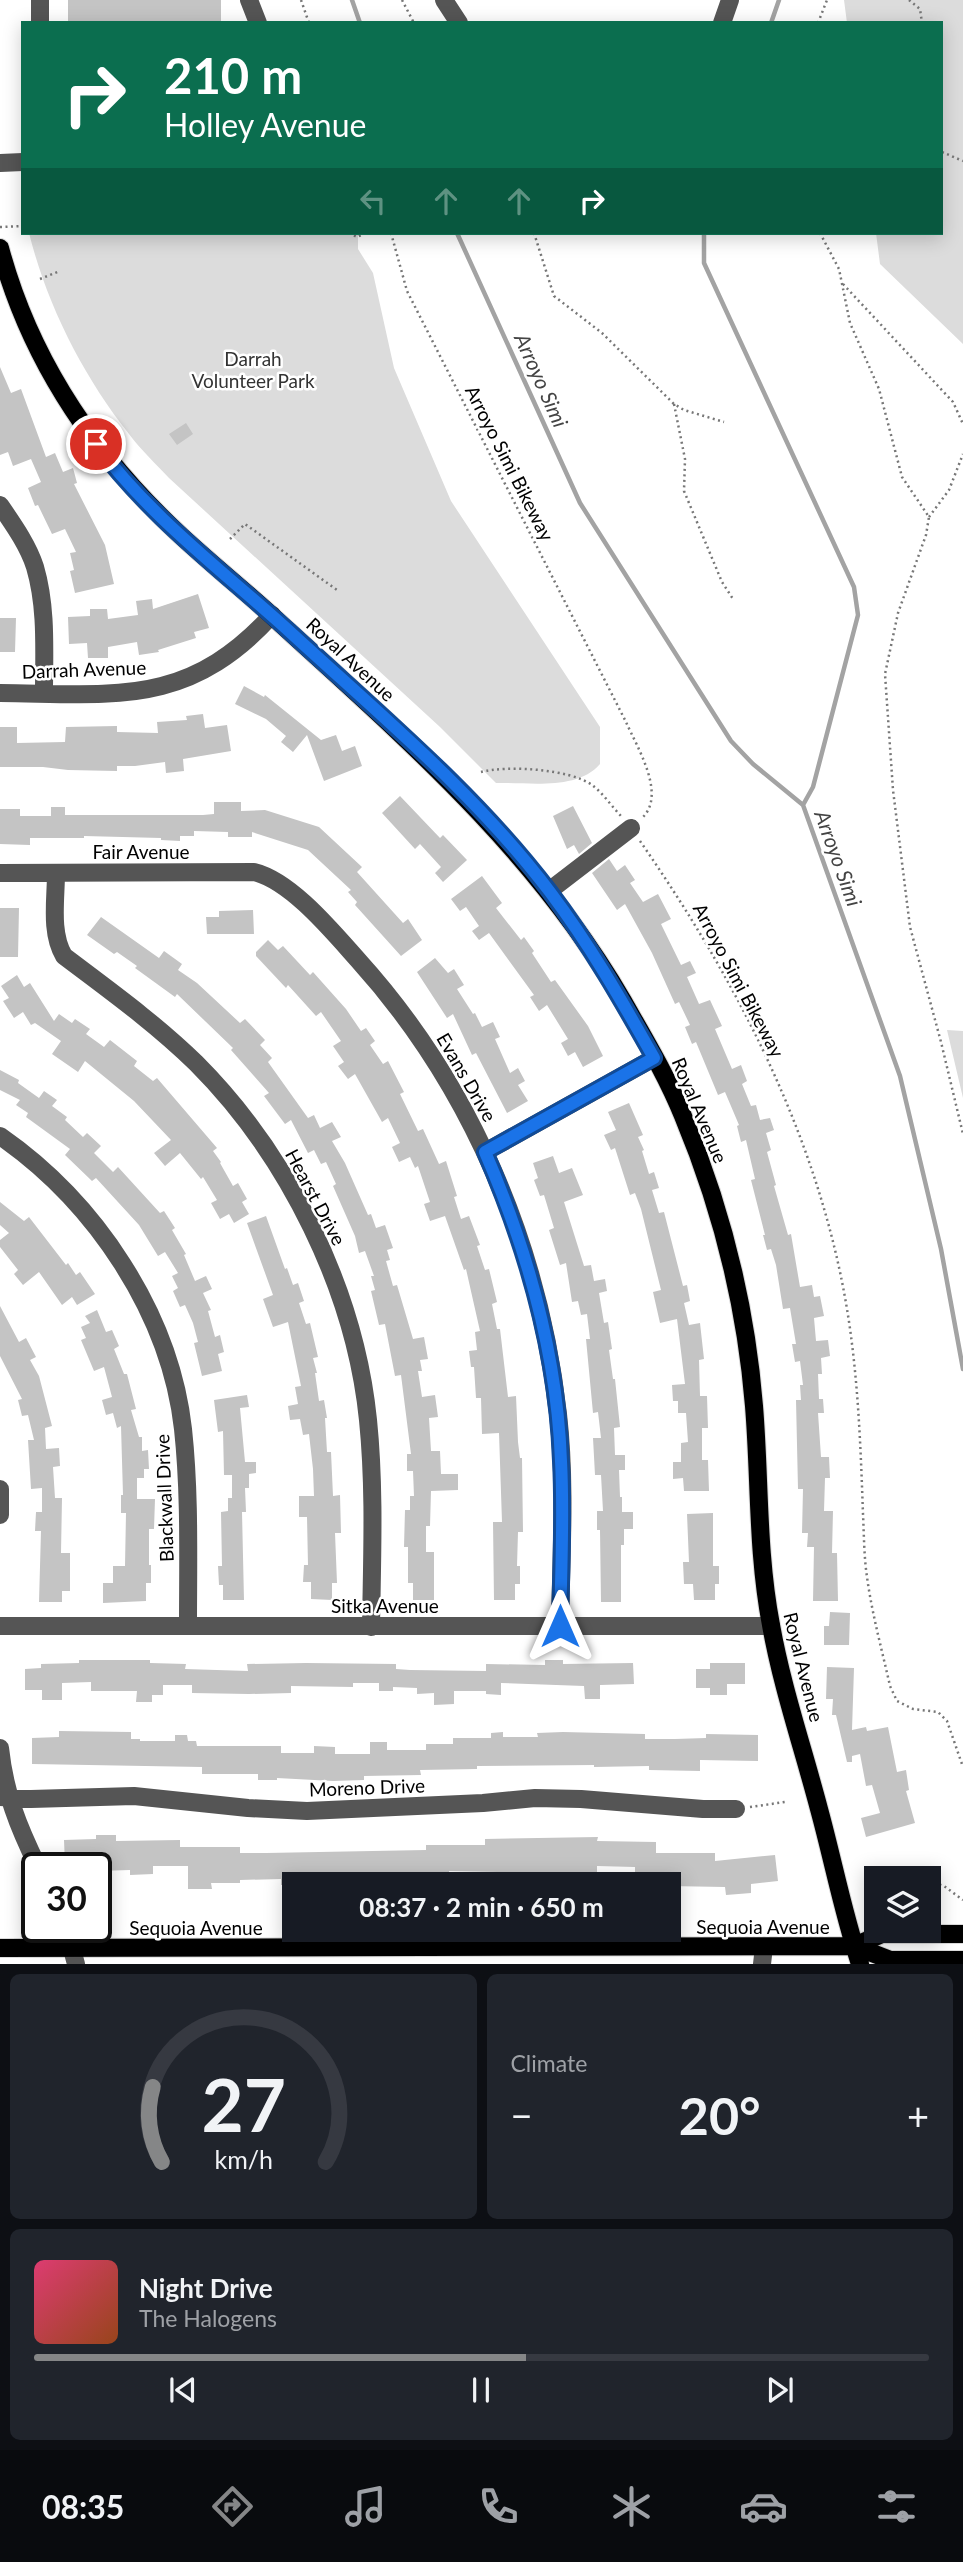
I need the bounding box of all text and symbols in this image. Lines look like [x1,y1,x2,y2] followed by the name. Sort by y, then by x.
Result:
[164,46,302,104] text: 210 m
[49,49,140,140] icon: right
[164,105,366,144] text: Holley Avenue
[354,182,392,220] icon: left
[427,182,465,220] icon: ahead
[500,182,538,220] icon: ahead
[573,182,611,220] icon: right
[510,328,574,431] water label: Arroyo Simi
[191,347,315,392] park label: Darrah Volunteer Park
[461,381,559,545] street label: Arroyo Simi Bikeway
[66,414,126,474] pin
[77,425,115,463] icon: arrive
[302,612,400,706] street label: Royal Avenue
[21,655,147,683] street label: Darrah Avenue
[810,806,868,909] water label: Arroyo Simi
[92,840,190,863] street label: Fair Avenue
[689,899,789,1061] street label: Arroyo Simi Bikeway
[432,1029,502,1125] street label: Evans Drive
[667,1054,733,1166] street label: Royal Avenue
[281,1145,351,1249] street label: Hearst Drive
[150,1434,178,1562] street label: Blackwall Drive
[523,1589,597,1663] position arrow
[331,1594,439,1617] street label: Sitka Avenue
[779,1610,829,1724] street label: Royal Avenue
[309,1773,425,1801] street label: Moreno Drive
[21,1852,112,1943] speed limit sign: 30
[864,1866,941,1943] map controls
[864,1866,941,1943] button: layers
[359,1891,604,1923] text: 08:37 · 2 min · 650 m
[696,1915,830,1938] street label: Sequoia Avenue
[129,1916,263,1939] street label: Sequoia Avenue
[511,2049,587,2077] text: Climate
[201,2061,285,2149] text: 27
[679,2084,761,2146] text: 20°
[511,2092,533,2138] text: −
[907,2092,929,2138] text: +
[214,2144,273,2174] text: km/h
[139,2272,273,2304] text: Night Drive
[139,2304,277,2332] text: The Halogens
[164,2371,202,2409] icon: previous
[462,2371,500,2409] icon: pause
[761,2371,799,2409] icon: next
[208,2482,257,2531] icon: directions
[341,2482,390,2531] icon: music
[474,2482,523,2531] icon: phone
[607,2482,656,2531] icon: climate
[739,2482,788,2531] icon: car
[872,2482,921,2531] icon: filters
[42,2487,124,2526] text: 08:35

